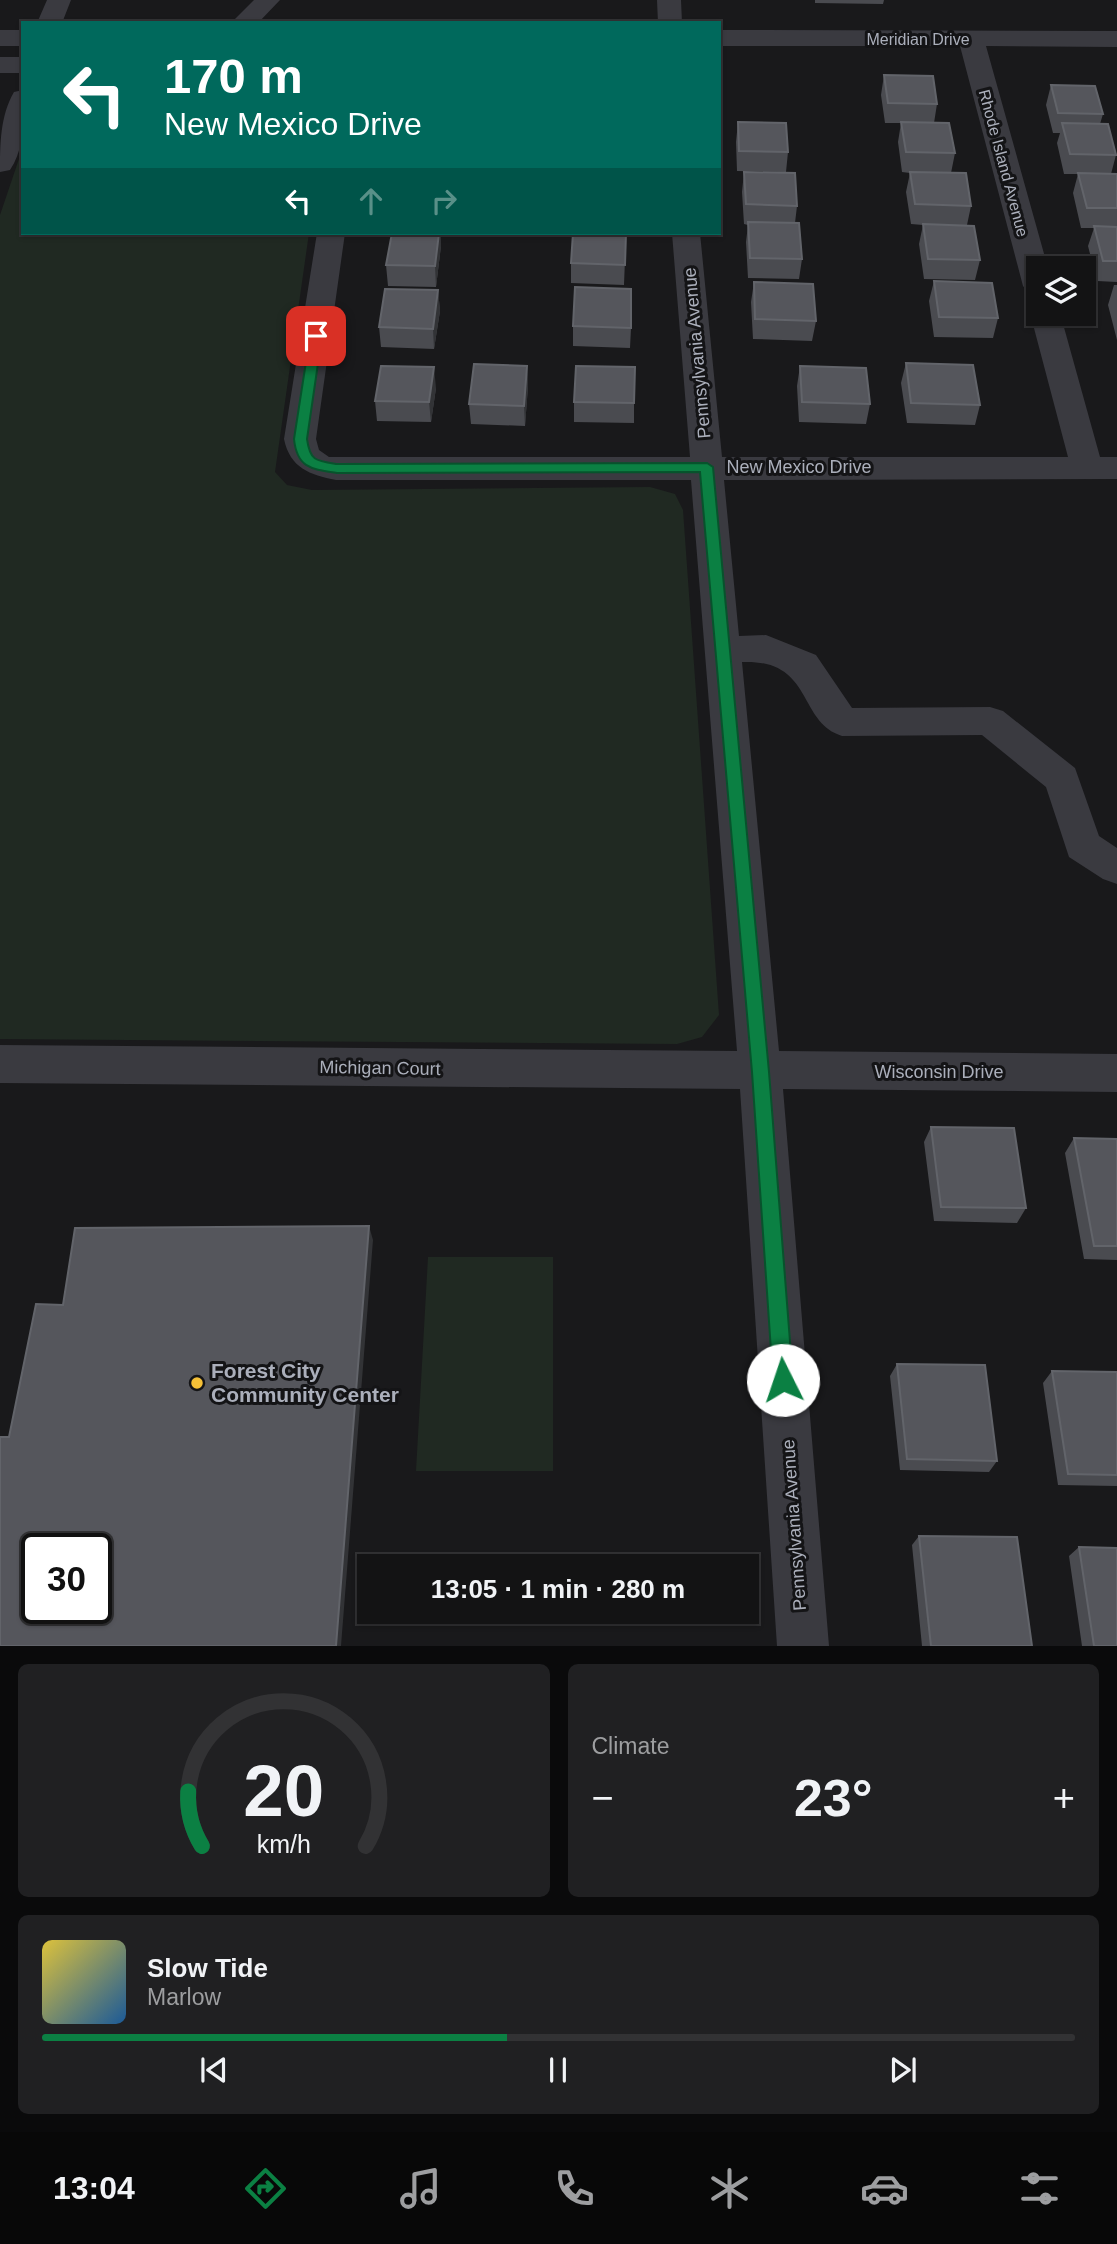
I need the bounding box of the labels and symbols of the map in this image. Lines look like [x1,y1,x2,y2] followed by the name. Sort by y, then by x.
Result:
[866,31,970,48] street label: Meridian Drive
[976,88,1031,239] street label: Rhode Island Avenue
[680,267,714,439] street label: Pennsylvania Avenue
[286,306,346,366] pin
[726,457,872,477] street label: New Mexico Drive
[319,1057,441,1079] street label: Michigan Court
[874,1062,1004,1082] street label: Wisconsin Drive
[746,1343,820,1417] position arrow
[211,1359,399,1406] place label: Forest City Community Center
[189,1375,205,1391] marker: Forest City Community Center
[778,1439,810,1611] street label: Pennsylvania Avenue
[21,1533,112,1624] speed limit sign: 30

